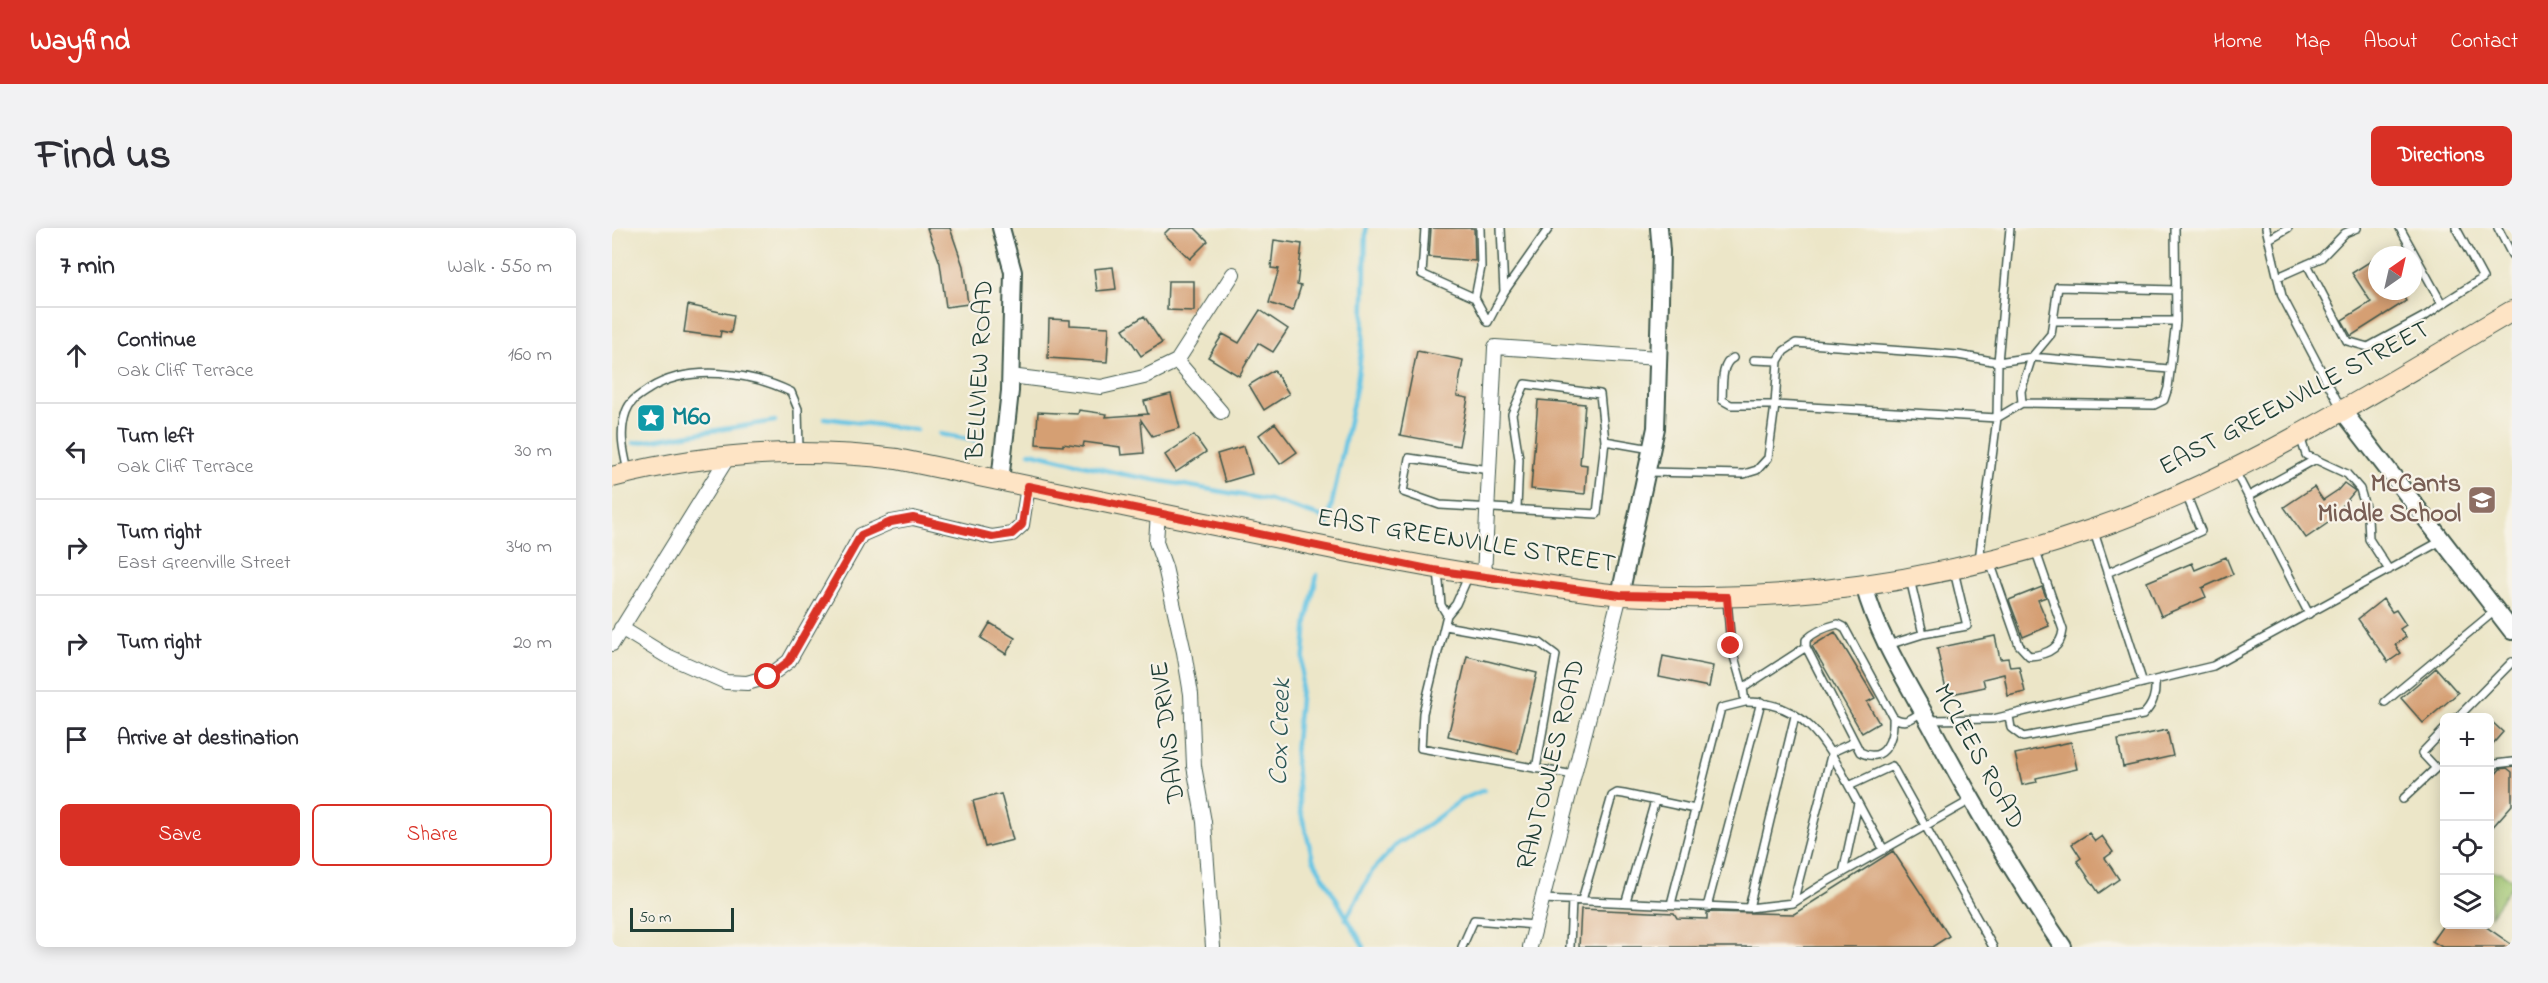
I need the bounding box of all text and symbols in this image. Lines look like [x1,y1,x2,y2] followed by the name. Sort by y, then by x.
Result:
[30,22,130,63] text: Wayfind
[2213,27,2262,57] text: Home
[2295,27,2330,57] text: Map
[2363,27,2417,57] text: About
[2450,27,2518,57] text: Contact
[36,126,171,187] text: Find us
[2371,126,2512,186] button: Directions
[2368,246,2422,300] north arrow
[60,248,115,286] text: 7 min
[447,253,552,282] text: Walk · 550 m
[957,279,1005,462] street label: BELLVIEW ROAD
[2153,311,2437,487] street label: EAST GREENVILLE STREET
[117,325,196,357] text: Continue
[60,339,93,372] icon: ahead
[508,341,552,370] text: 160 m
[117,357,253,386] text: Oak Cliff Terrace
[672,399,710,437] place label: M60
[635,402,667,434] place icon: M60
[117,421,194,453] text: Turn left
[60,435,93,468] icon: left
[515,437,552,466] text: 30 m
[117,453,253,482] text: Oak Cliff Terrace
[2318,466,2461,534] place label: McCants Middle School
[2466,484,2498,516] school or university icon: McCants Middle School
[1314,500,1618,584] street label: EAST GREENVILLE STREET
[117,517,202,549] text: Turn right
[60,531,93,564] icon: right
[506,533,552,562] text: 340 m
[117,549,291,578] text: East Greenville Street
[60,627,93,660] icon: right
[117,627,202,659] text: Turn right
[513,629,552,658] text: 20 m
[1717,632,1743,658] route end
[1508,656,1596,874] street label: RANTOWLES ROAD
[1141,659,1197,806] street label: DAVIS DRIVE
[754,663,780,689] route start
[1260,677,1302,786] water label: Cox Creek
[1922,677,2034,837] street label: MCLEES ROAD
[2440,713,2494,929] map controls
[2440,713,2494,767] button: +
[60,723,93,756] icon: arrive
[117,723,299,755] text: Arrive at destination
[2440,767,2494,821] button: −
[60,804,300,866] button: Save
[312,804,552,866] button: Share
[2440,821,2494,875] button: locate
[2440,875,2494,929] button: layers
[630,905,734,932] scale bar
[639,906,671,930] text: 50 m

